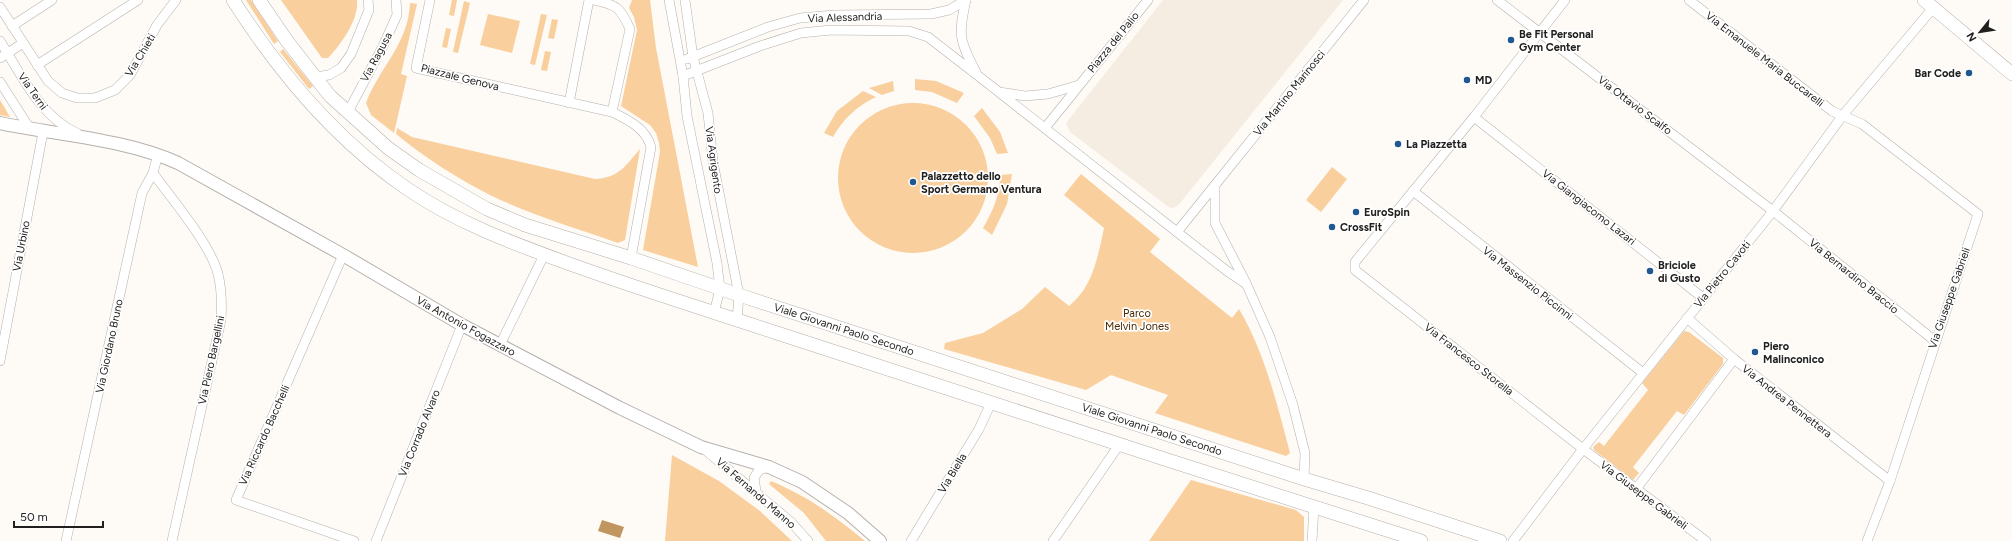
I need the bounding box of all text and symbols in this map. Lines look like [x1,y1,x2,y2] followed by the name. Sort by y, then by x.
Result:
[1085,9,1142,75] street label: Piazza del Palio
[1703,9,1826,110] street label: Via Emanuele Maria Buccarelli
[807,10,883,25] street label: Via Alessandria
[1960,12,2000,52] north arrow
[1519,28,1594,54] place label: Be Fit Personal Gym Center
[358,30,395,84] street label: Via Ragusa
[1964,30,1980,44] text: N
[123,31,158,79] street label: Via Chieti
[1506,35,1516,45] marker: Be Fit Personal Gym Center
[1251,48,1328,139] street label: Via Martino Marinosci
[419,61,500,93] street label: Piazzale Genova
[1915,67,1961,80] place label: Bar Code
[1964,68,1974,78] marker: Bar Code
[15,70,50,112] street label: Via Terni
[1595,73,1674,137] street label: Via Ottavio Scalfo
[1475,74,1492,87] place label: MD
[1462,75,1472,85] marker: MD
[702,126,725,195] street label: Via Agrigento
[1406,138,1467,151] place label: La Piazzetta
[1393,139,1403,149] marker: La Piazzetta
[1539,167,1638,248] street label: Via Giangiacomo Lazari
[921,170,1042,196] place label: Palazzetto dello Sport Germano Ventura
[908,177,918,187] marker: Palazzetto dello Sport Germano Ventura
[1364,206,1410,219] place label: EuroSpin
[1351,207,1361,217] marker: EuroSpin
[10,220,33,273] street label: Via Urbino
[1340,221,1383,234] place label: CrossFit
[1327,222,1337,232] marker: CrossFit
[1806,236,1901,317] street label: Via Bernardino Braccio
[1691,238,1753,310] street label: Via Pietro Cavoti
[1480,244,1575,323] street label: Via Massenzio Piccinni
[1926,246,1973,350] street label: Via Giuseppe Gabrieli
[1658,259,1701,285] place label: Briciole di Gusto
[1645,266,1655,276] marker: Briciole di Gusto
[414,294,518,359] street label: Via Antonio Fogazzaro
[93,298,126,394] street label: Via Giordano Bruno
[772,301,916,358] street label: Viale Giovanni Paolo Secondo
[1105,307,1169,333] park label: Parco Melvin Jones
[196,314,227,406] street label: Via Piero Bargellini
[1422,321,1516,398] street label: Via Francesco Storella
[1763,340,1825,366] place label: Piero Malinconico
[1750,347,1760,357] marker: Piero Malinconico
[1739,362,1834,441] street label: Via Andrea Pennettera
[236,383,292,487] street label: Via Riccardo Bacchelli
[396,388,443,479] street label: Via Corrado Alvaro
[1080,401,1224,458] street label: Viale Giovanni Paolo Secondo
[935,451,969,496] street label: Via Biella
[713,455,798,531] street label: Via Fernando Manno
[1597,458,1690,533] street label: Via Giuseppe Gabrieli
[14,503,103,529] scale bar
[20,510,48,524] text: 50 m

